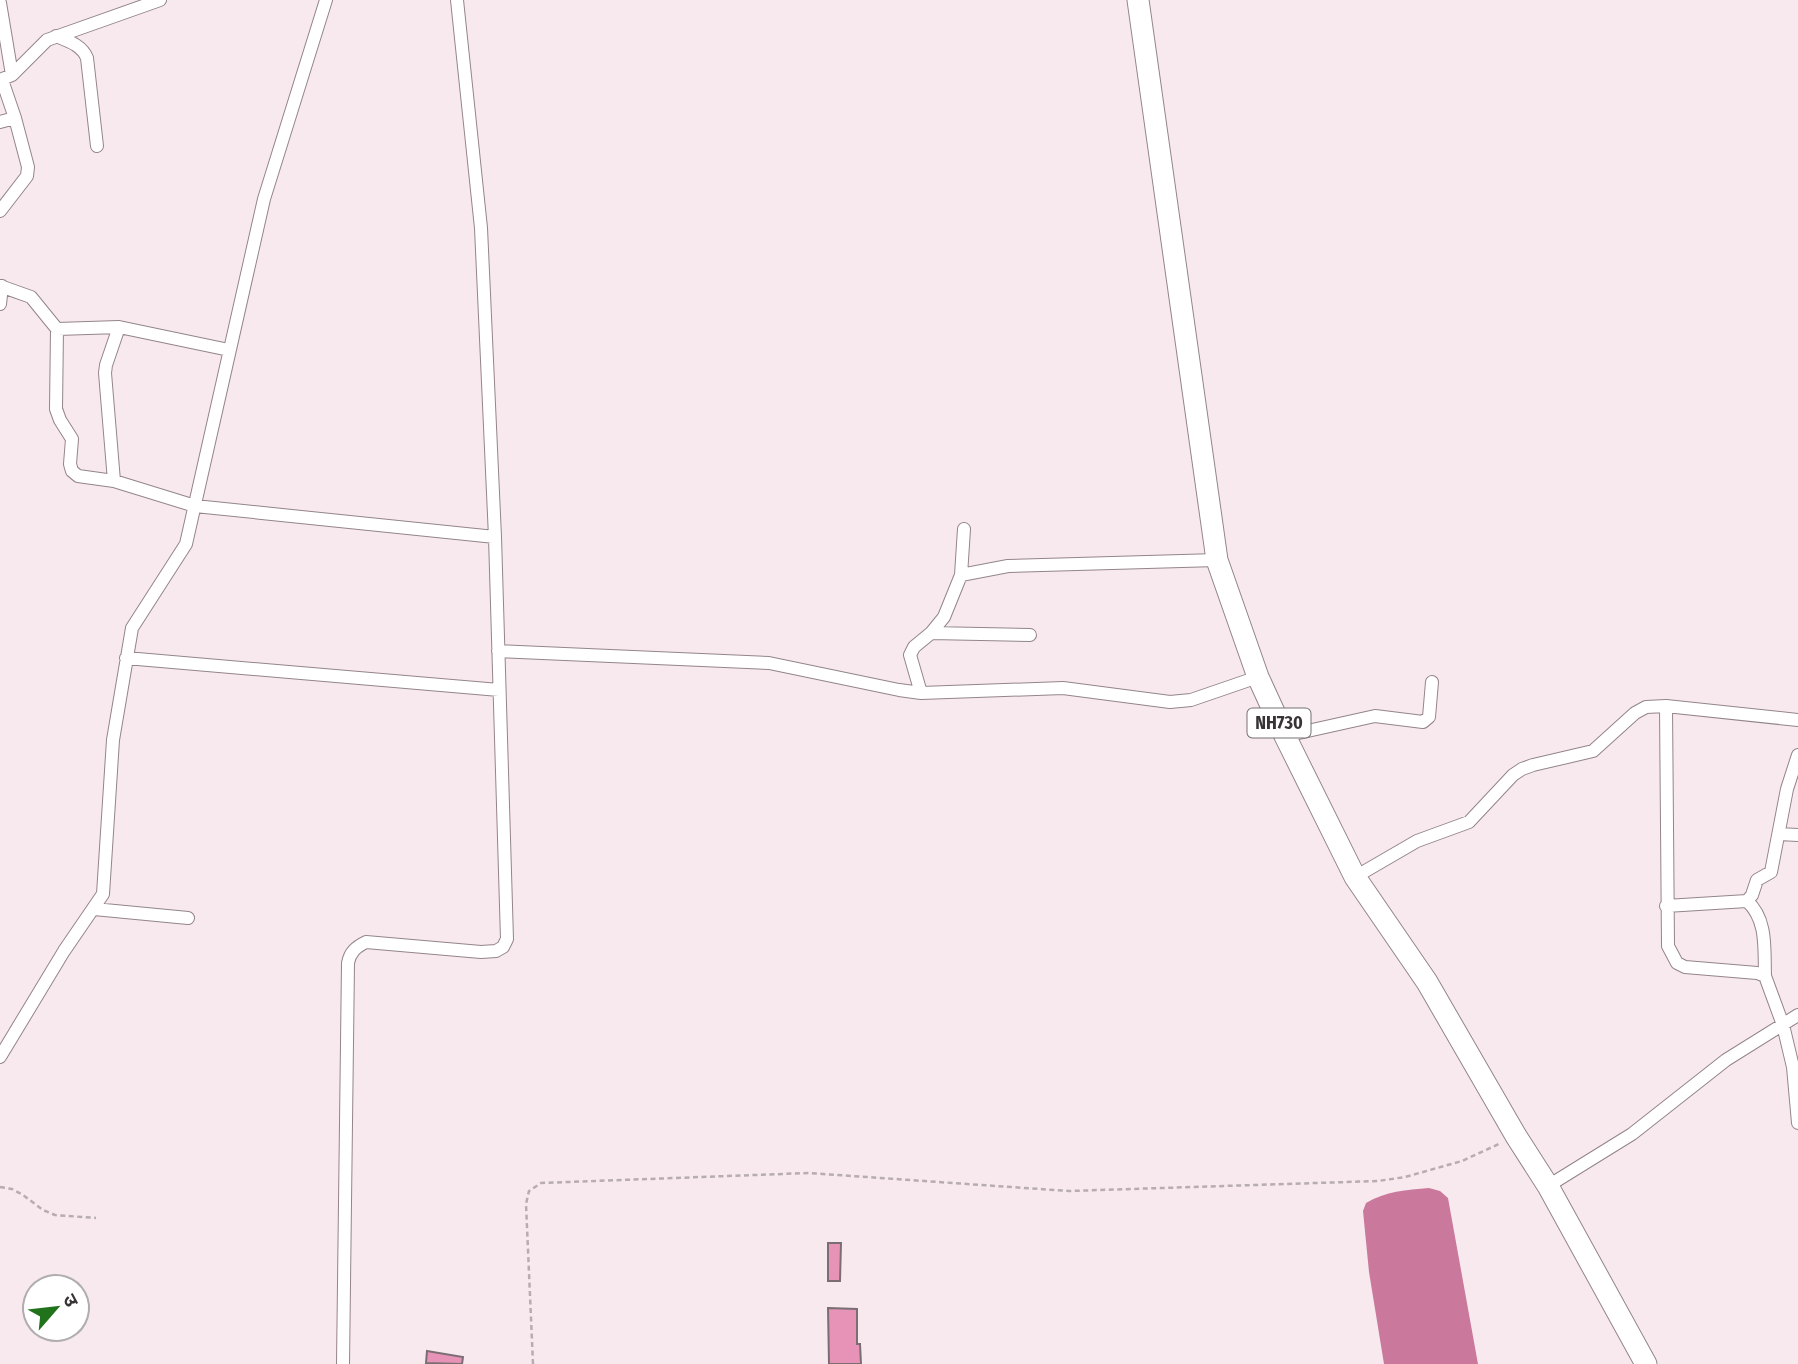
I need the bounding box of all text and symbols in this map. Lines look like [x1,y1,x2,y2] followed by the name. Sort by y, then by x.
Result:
[1248,708,1310,738] road number: NH730
[21,1273,91,1343] north arrow
[58,1290,84,1311] text: उ

